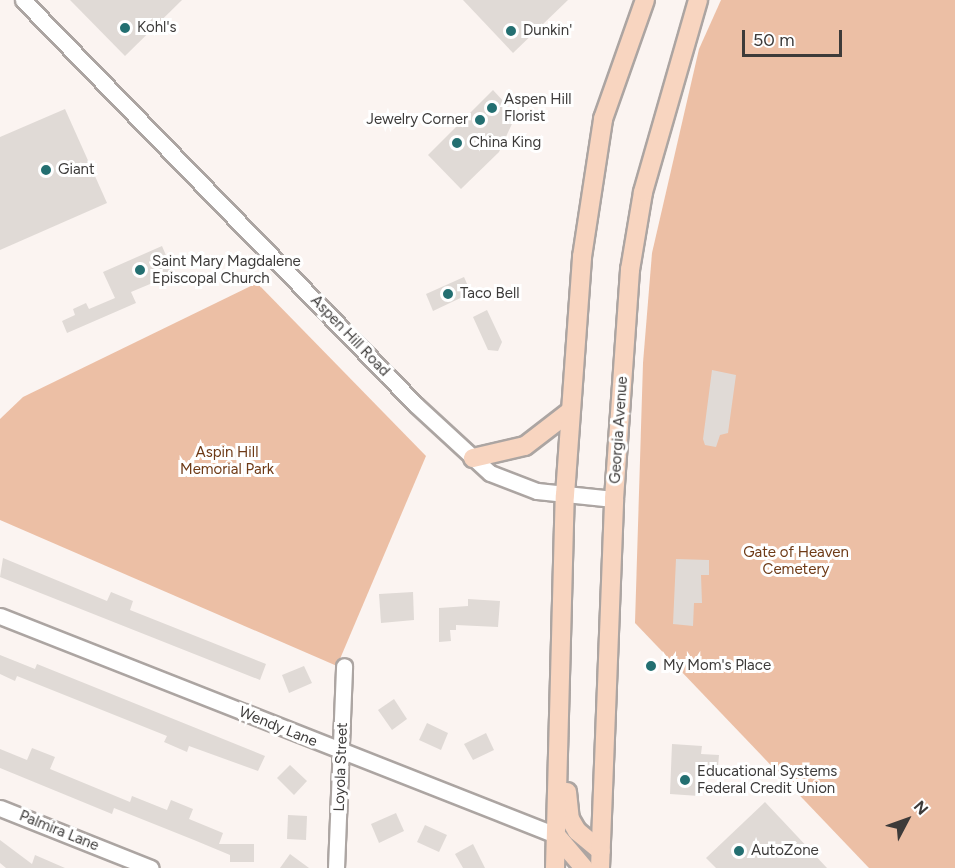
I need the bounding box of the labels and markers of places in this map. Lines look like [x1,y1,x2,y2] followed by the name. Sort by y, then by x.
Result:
[137,19,176,37] place label: Kohl's
[118,21,132,35] marker: Kohl's
[523,22,572,40] place label: Dunkin'
[504,24,518,38] marker: Dunkin'
[504,90,572,125] place label: Aspen Hill Florist
[485,101,499,115] marker: Aspen Hill Florist
[366,111,468,129] place label: Jewelry Corner
[473,113,487,127] marker: Jewelry Corner
[469,134,541,152] place label: China King
[450,136,464,150] marker: China King
[58,161,95,179] place label: Giant
[39,163,53,177] marker: Giant
[152,252,301,287] place label: Saint Mary Magdalene Episcopal Church
[133,263,147,277] marker: Saint Mary Magdalene Episcopal Church
[460,285,519,303] place label: Taco Bell
[441,287,455,301] marker: Taco Bell
[663,657,771,675] place label: My Mom's Place
[644,659,658,673] marker: My Mom's Place
[697,762,837,797] place label: Educational Systems Federal Credit Union
[678,773,692,787] marker: Educational Systems Federal Credit Union
[751,842,819,860] place label: AutoZone
[732,844,746,858] marker: AutoZone

